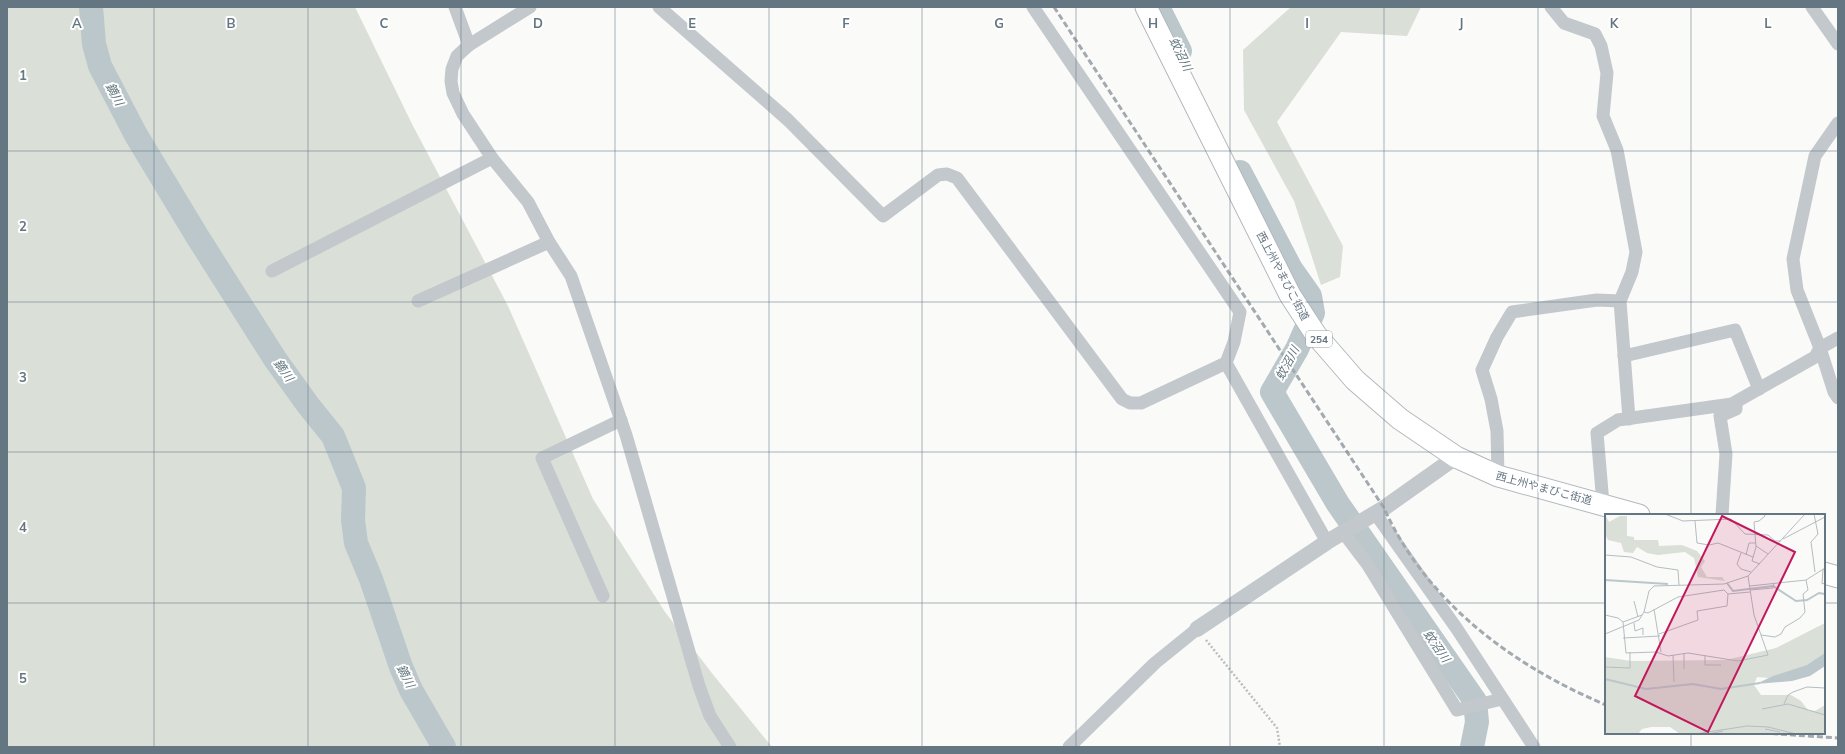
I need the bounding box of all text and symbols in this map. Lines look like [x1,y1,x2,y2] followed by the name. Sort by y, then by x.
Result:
[72,15,82,31] text: A
[227,15,236,31] text: B
[380,15,389,31] text: C
[533,15,543,31] text: D
[688,15,696,31] text: E
[842,15,850,31] text: F
[994,15,1004,31] text: G
[1148,15,1158,31] text: H
[1305,15,1309,31] text: I
[1459,15,1463,31] text: J
[1610,15,1620,31] text: K
[1764,15,1772,31] text: L
[1166,35,1197,75] water label: 蚊沼川
[19,67,27,83] text: 1
[103,80,128,110] water label: 鏑川
[19,218,27,234] text: 2
[1254,229,1312,323] street label: 西上州やまびこ街道
[1306,331,1332,347] road number: 254
[1272,342,1303,382] water label: 蚊沼川
[271,356,298,386] water label: 鏑川
[19,369,27,385] text: 3
[1494,468,1594,508] street label: 西上州やまびこ街道
[1605,514,1825,734] inset map
[19,519,27,535] text: 4
[1421,627,1455,667] water label: 蚊沼川
[394,662,419,692] water label: 鏑川
[19,670,27,686] text: 5

